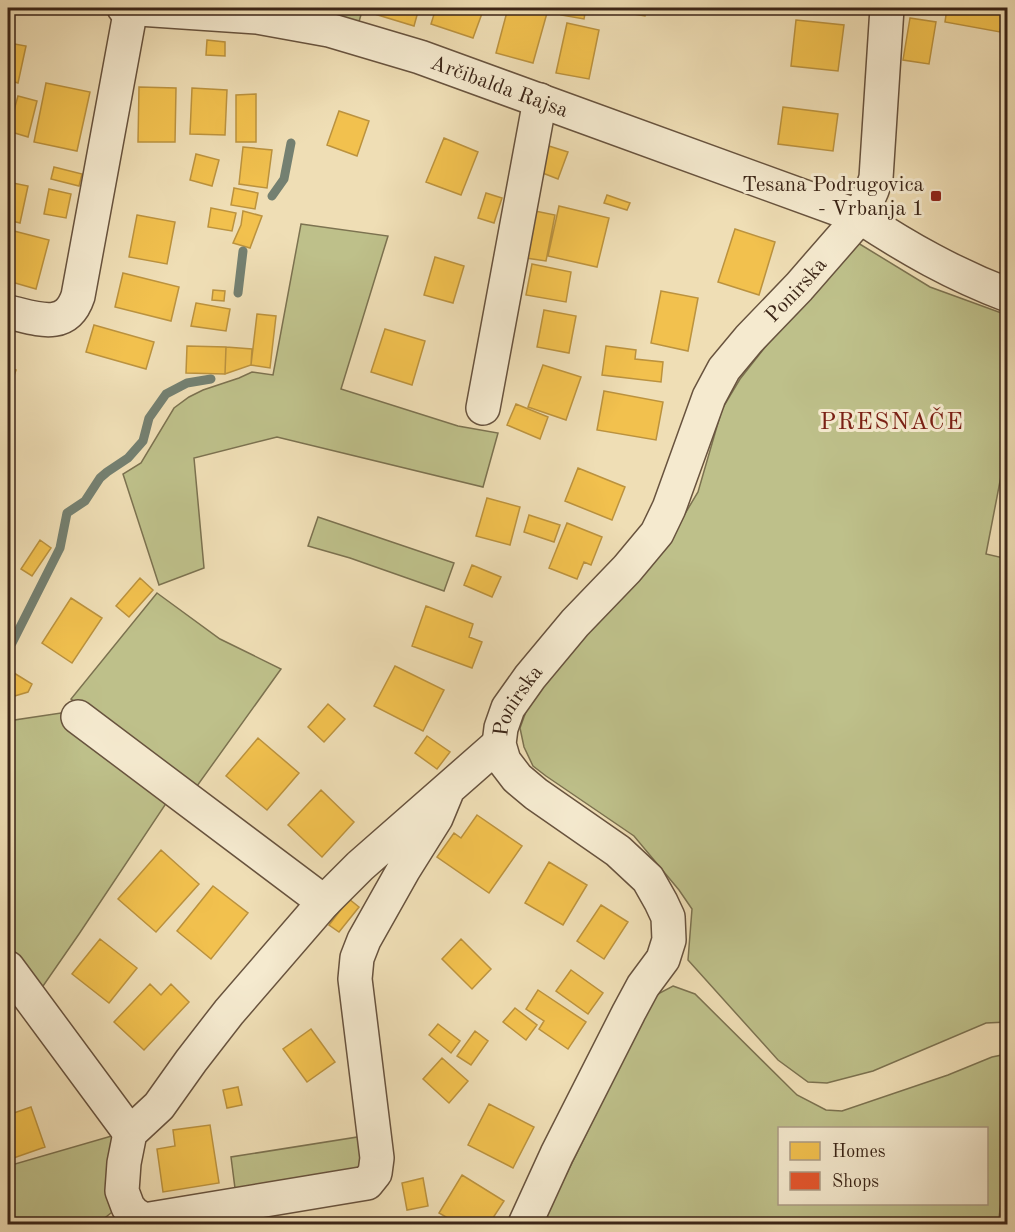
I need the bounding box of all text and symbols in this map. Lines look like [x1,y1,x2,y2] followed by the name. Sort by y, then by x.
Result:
[427,53,571,122] street label: Arčibalda Rajsa
[742,175,924,220] place label: Tesana Podrugovica - Vrbanja 1
[929,189,943,203] marker: Tesana Podrugovica - Vrbanja 1
[762,254,831,327] street label: Ponirska
[820,406,964,435] district label: PRESNAČE
[491,662,547,737] street label: Ponirska
[778,1127,988,1205] legend
[832,1143,886,1161] text: Homes
[832,1173,879,1191] text: Shops

